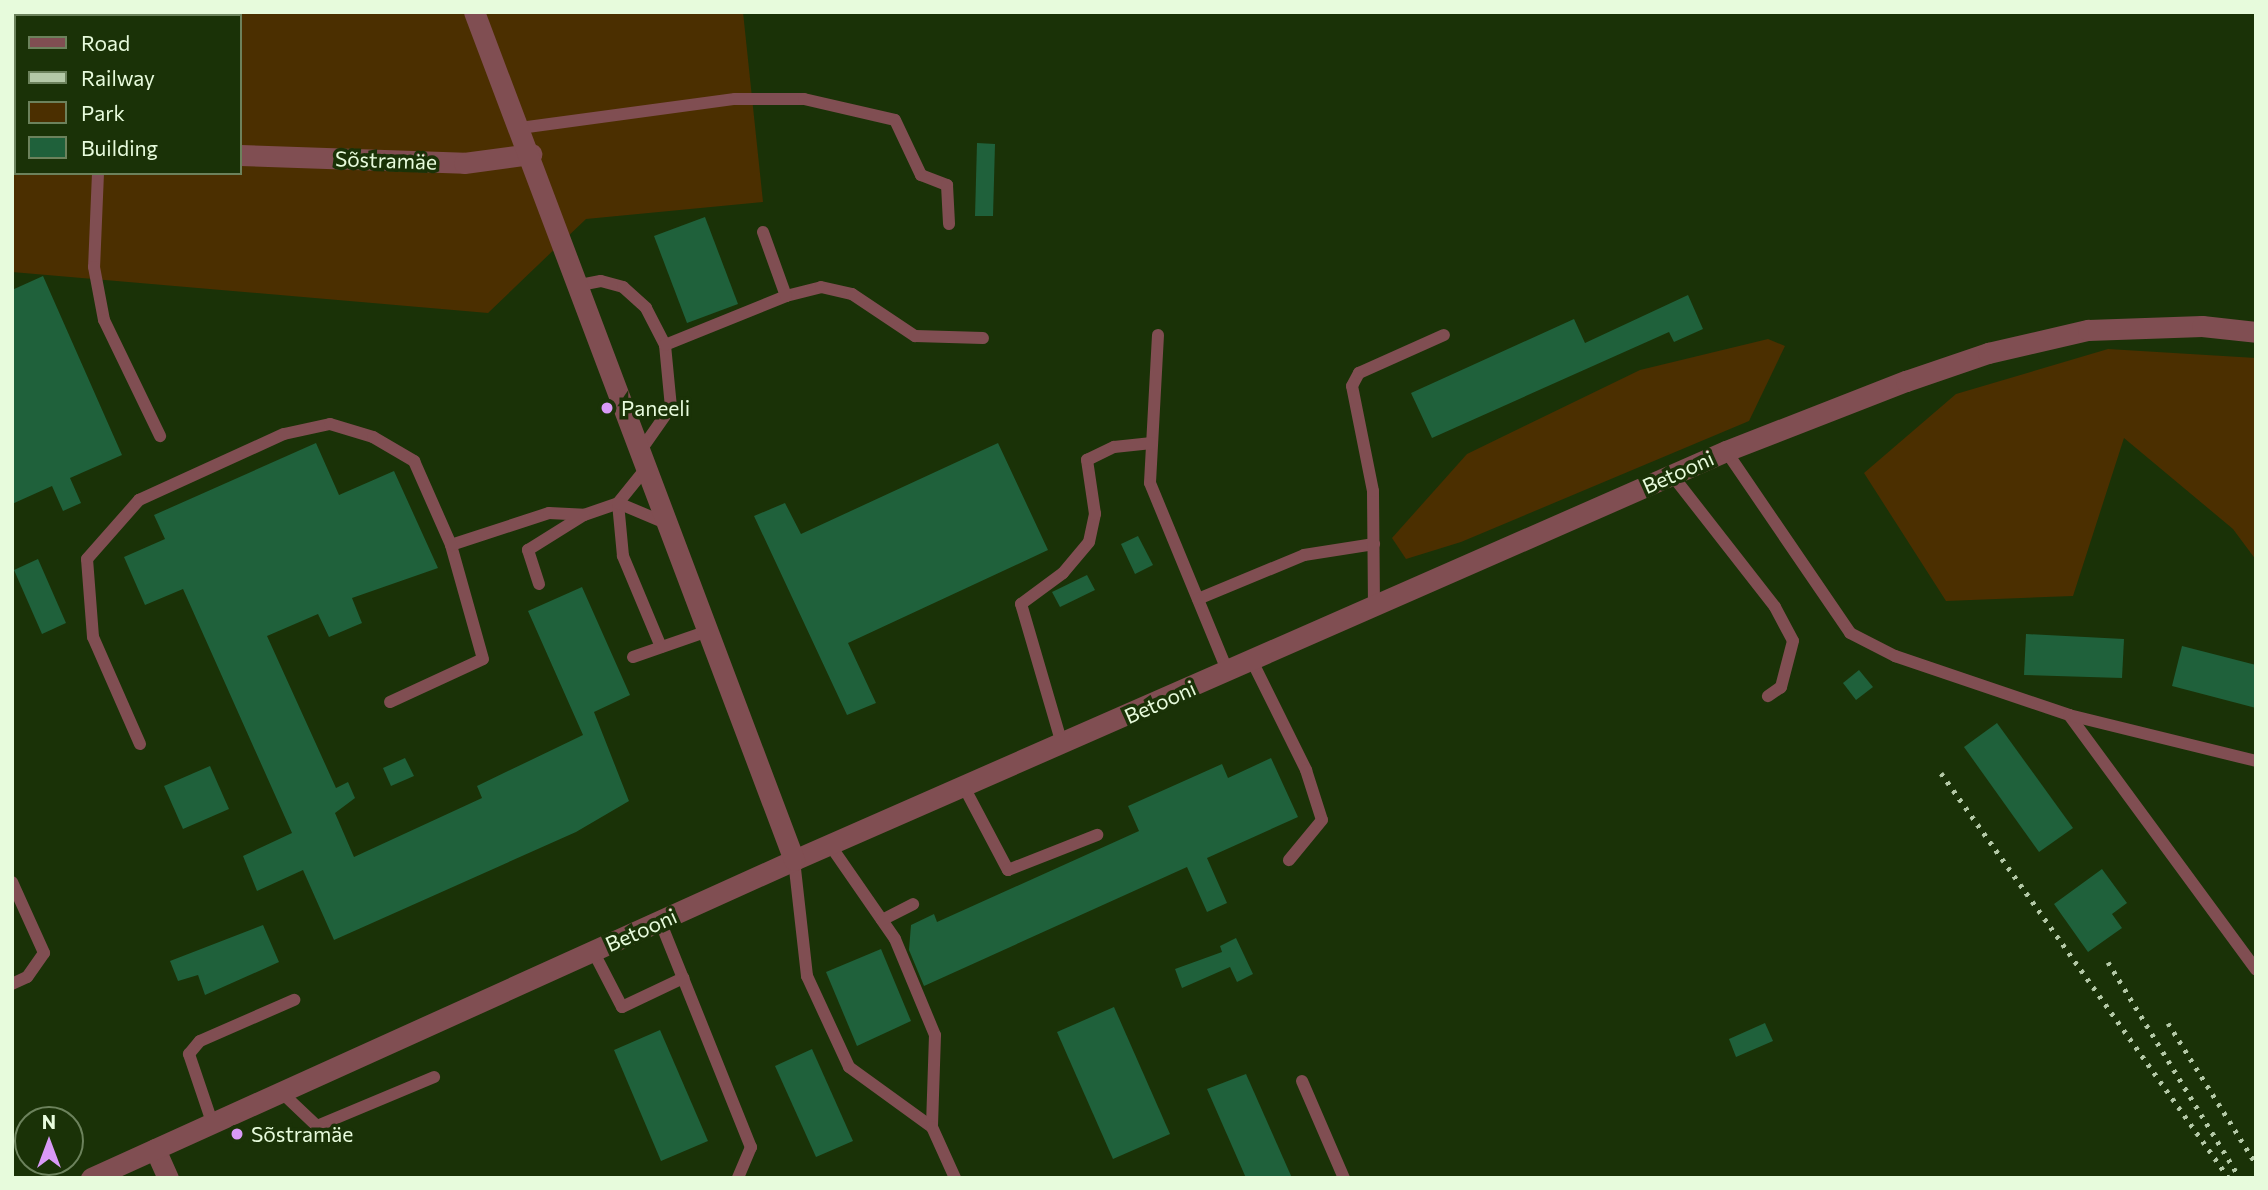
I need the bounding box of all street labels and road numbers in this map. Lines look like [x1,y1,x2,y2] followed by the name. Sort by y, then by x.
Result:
[334,146,438,174] street label: Sõstramäe
[1638,445,1718,499] street label: Betooni
[1120,675,1200,729] street label: Betooni
[601,903,681,957] street label: Betooni

